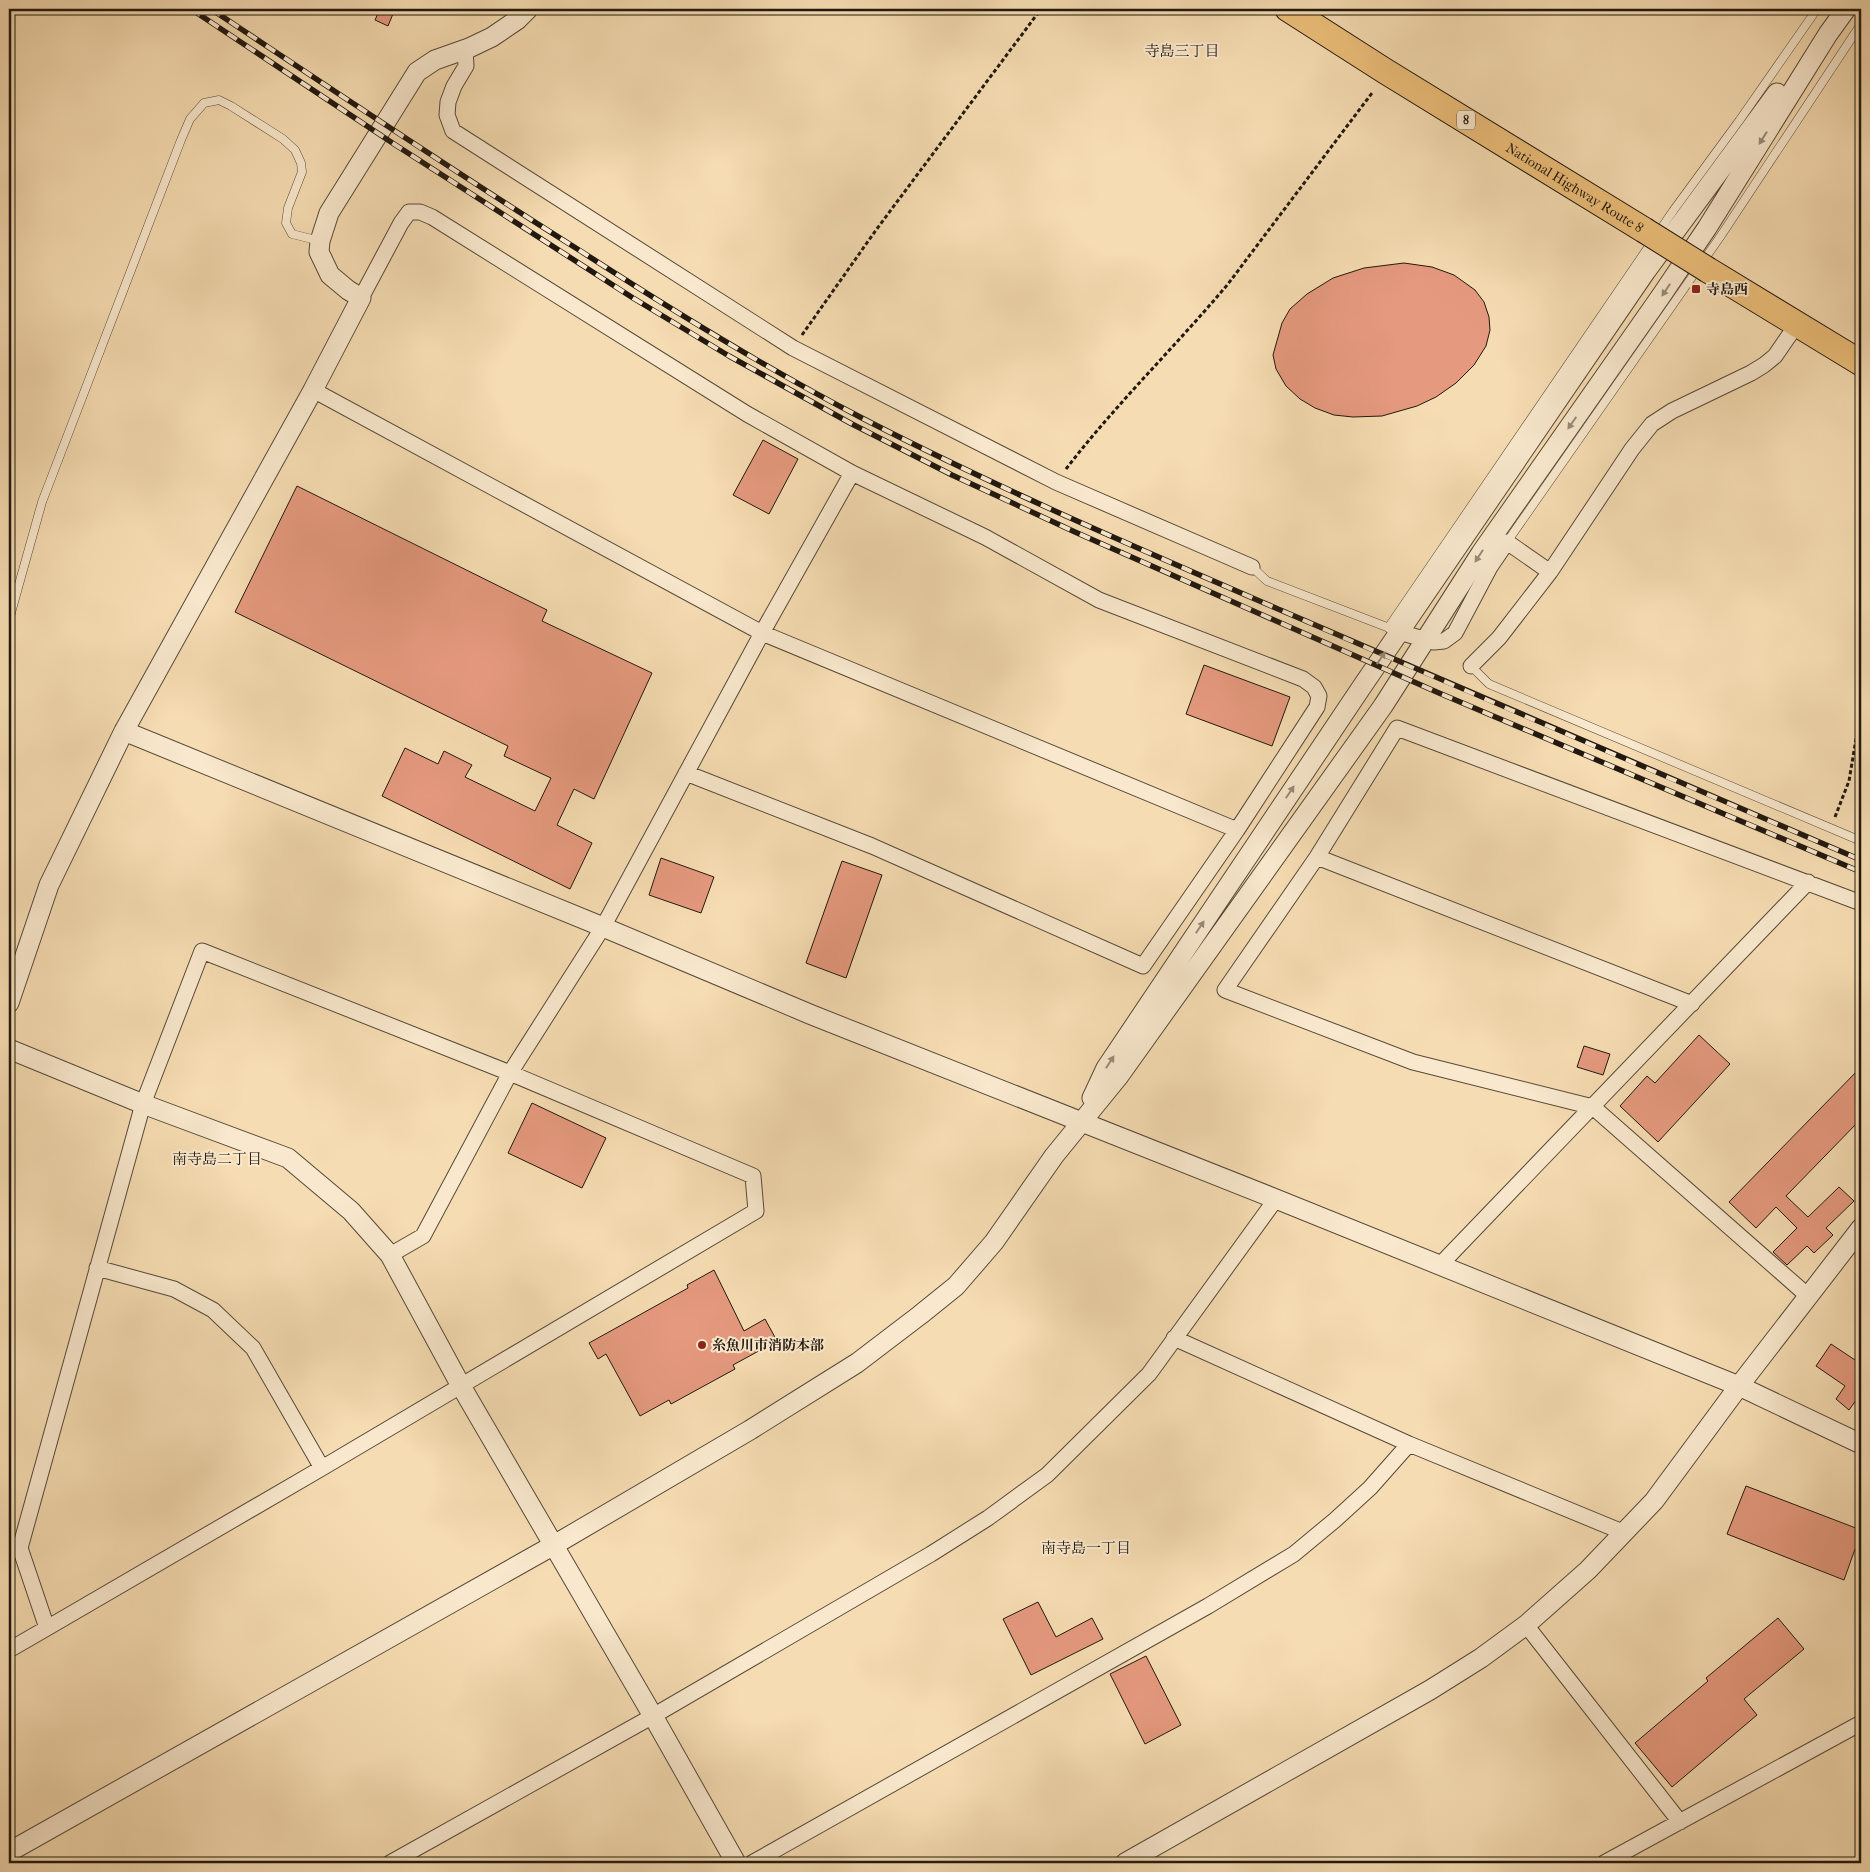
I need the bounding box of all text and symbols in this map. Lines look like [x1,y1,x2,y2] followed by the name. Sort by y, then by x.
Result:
[1144,42,1220,60] district label: 寺島三丁目
[1457,110,1475,130] road number: 8
[1758,132,1768,145] one-way arrow
[1503,139,1647,237] street label: National Highway Route 8
[1706,281,1748,298] place label: 寺島西
[1661,283,1670,296] one-way arrow
[1690,283,1702,295] marker: 寺島西
[1567,416,1577,430] one-way arrow
[1475,549,1484,563] one-way arrow
[1376,651,1386,664] one-way arrow
[1286,786,1295,799] one-way arrow
[1195,921,1205,934] one-way arrow
[1105,1056,1114,1069] one-way arrow
[172,1150,262,1168] district label: 南寺島二丁目
[712,1337,824,1354] place label: 糸魚川市消防本部
[696,1339,708,1351] marker: 糸魚川市消防本部
[1041,1539,1131,1557] district label: 南寺島一丁目

